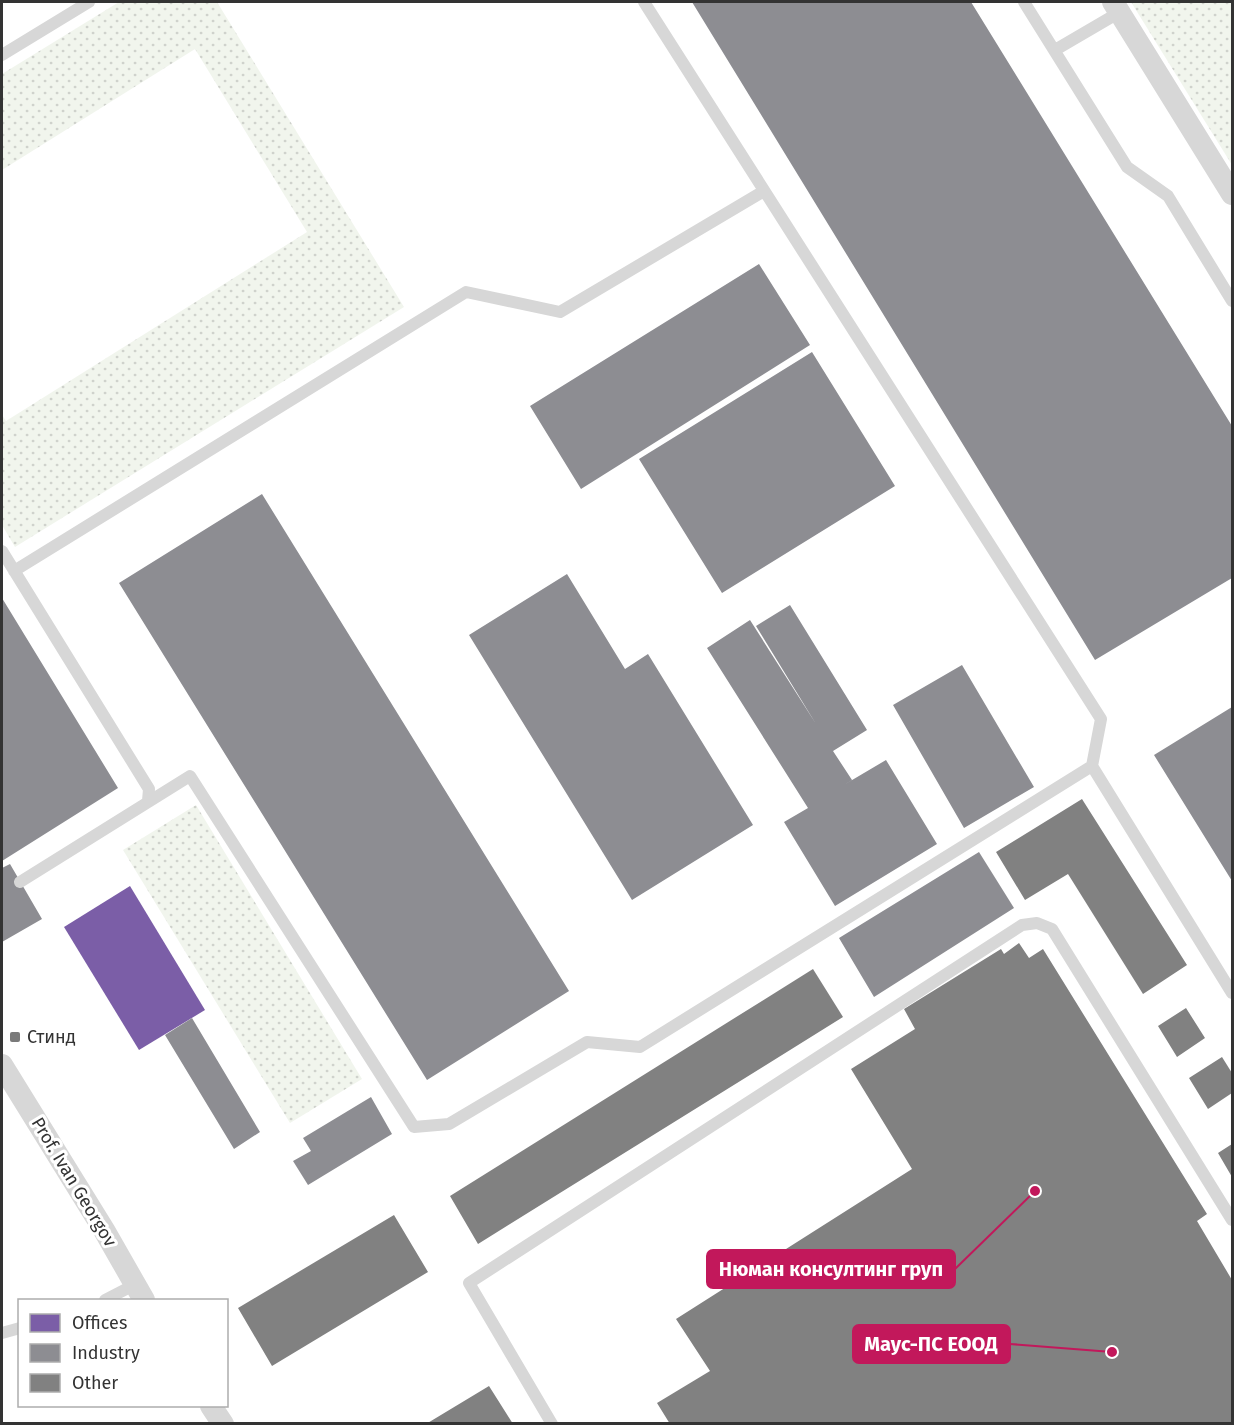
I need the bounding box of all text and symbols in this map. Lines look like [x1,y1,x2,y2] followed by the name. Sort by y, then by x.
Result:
[27,1026,76,1048] place label: Стинд
[8,1030,22,1044] marker: Стинд
[27,1113,121,1251] street label: Prof. Ivan Georgov
[707,1250,955,1288] callout: Нюман консултинг груп
[719,1257,943,1281] text: Нюман консултинг груп
[18,1299,228,1407] legend
[72,1312,127,1334] text: Offices
[853,1325,1010,1363] callout: Маус-ПС ЕООД
[864,1332,998,1356] text: Маус-ПС ЕООД
[72,1342,140,1364] text: Industry
[72,1372,118,1394] text: Other

